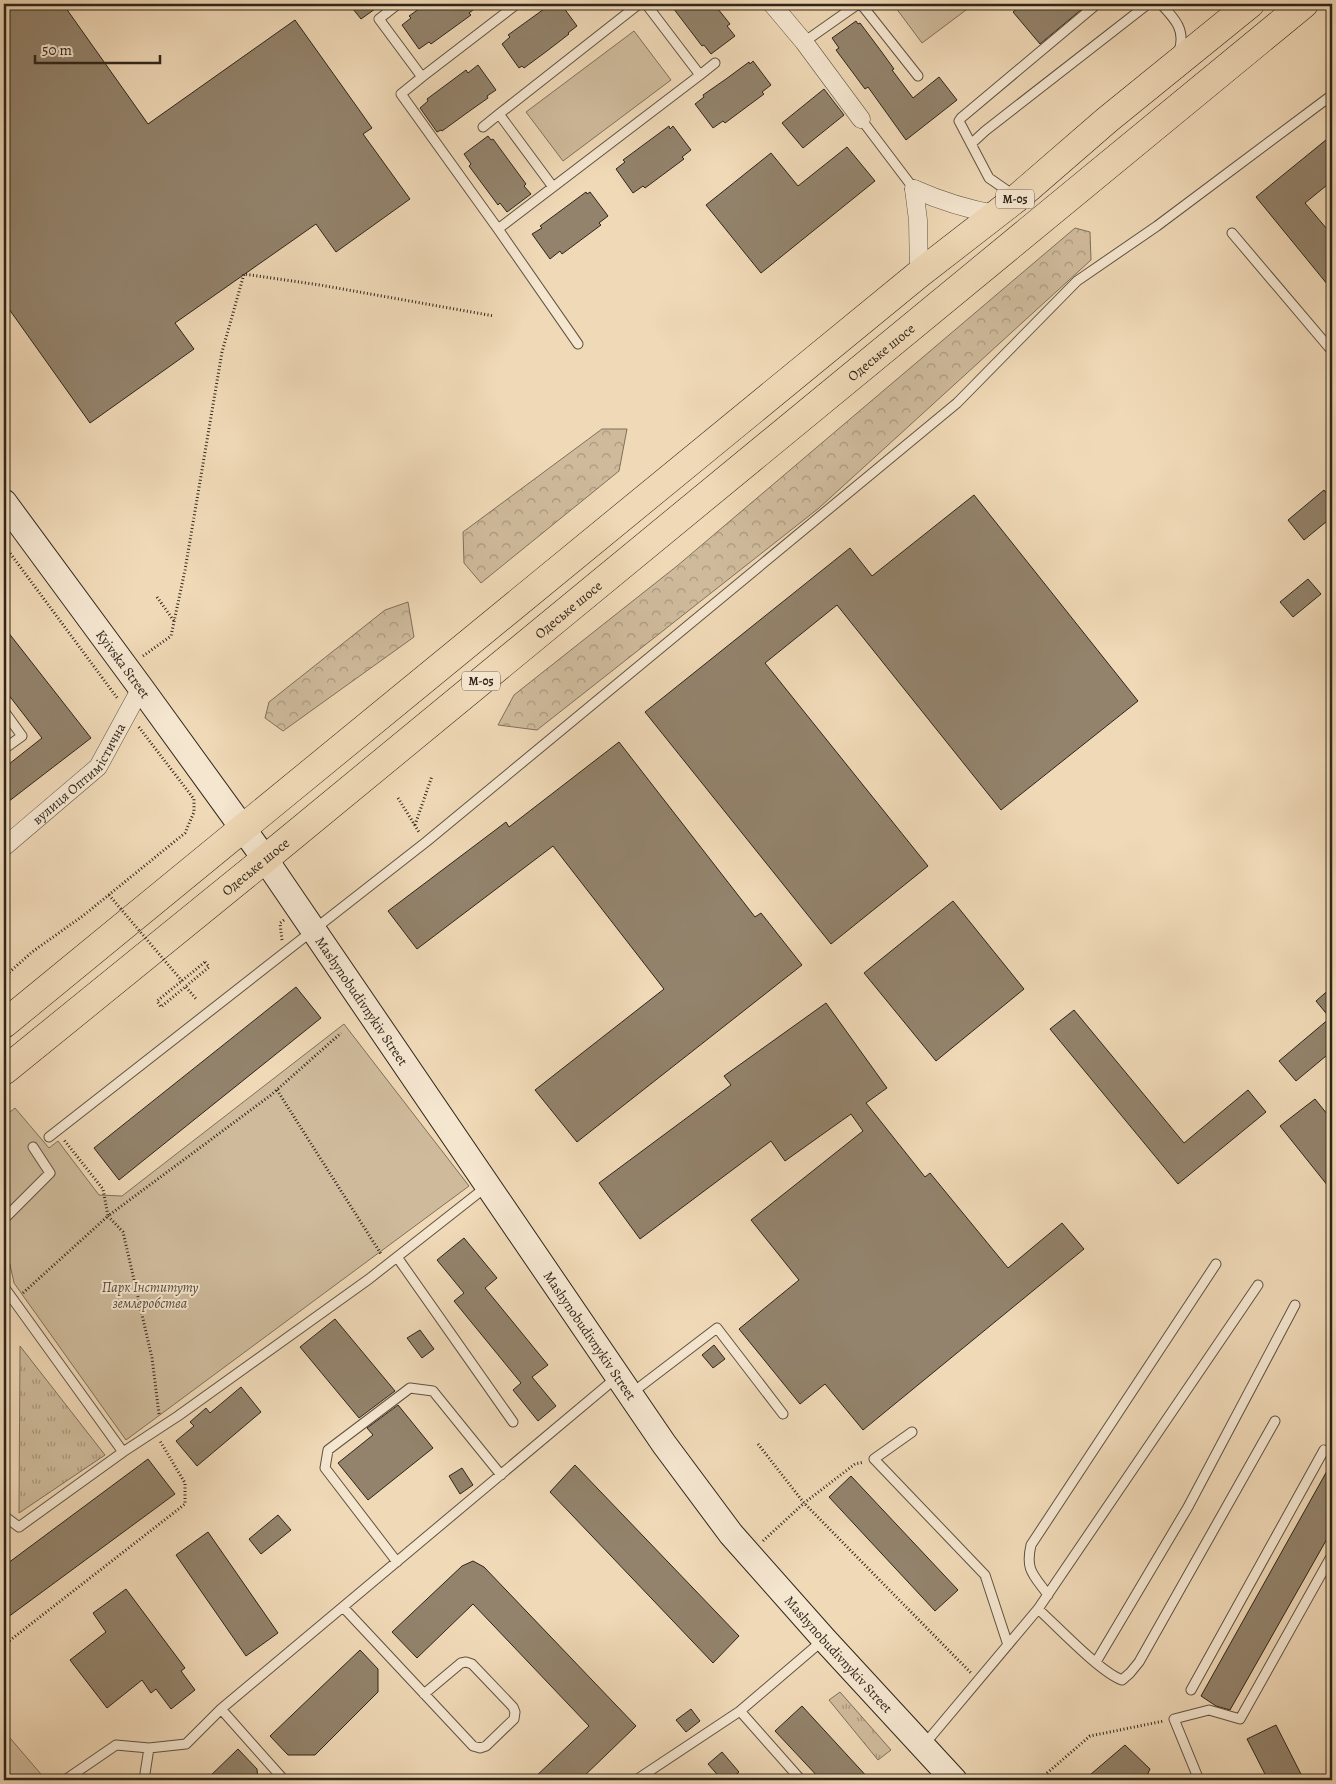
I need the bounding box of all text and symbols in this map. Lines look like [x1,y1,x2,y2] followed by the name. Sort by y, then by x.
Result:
[35,32,160,64] scale bar
[42,40,72,60] text: 50 m
[996,190,1034,208] road number: М-05
[843,319,919,386] street label: Одеське шосе
[531,576,606,643] street label: Одеське шосе
[92,626,155,702] street label: Kyivska Street
[462,671,500,690] road number: М-05
[28,719,130,829] street label: вулиця Оптимістична
[218,833,293,900] street label: Одеське шосе
[311,933,413,1070] street label: Mashynobudivnykiv Street
[539,1267,641,1404] street label: Mashynobudivnykiv Street
[102,1278,199,1313] park label: Парк Інституту землеробства
[780,1591,897,1717] street label: Mashynobudivnykiv Street

